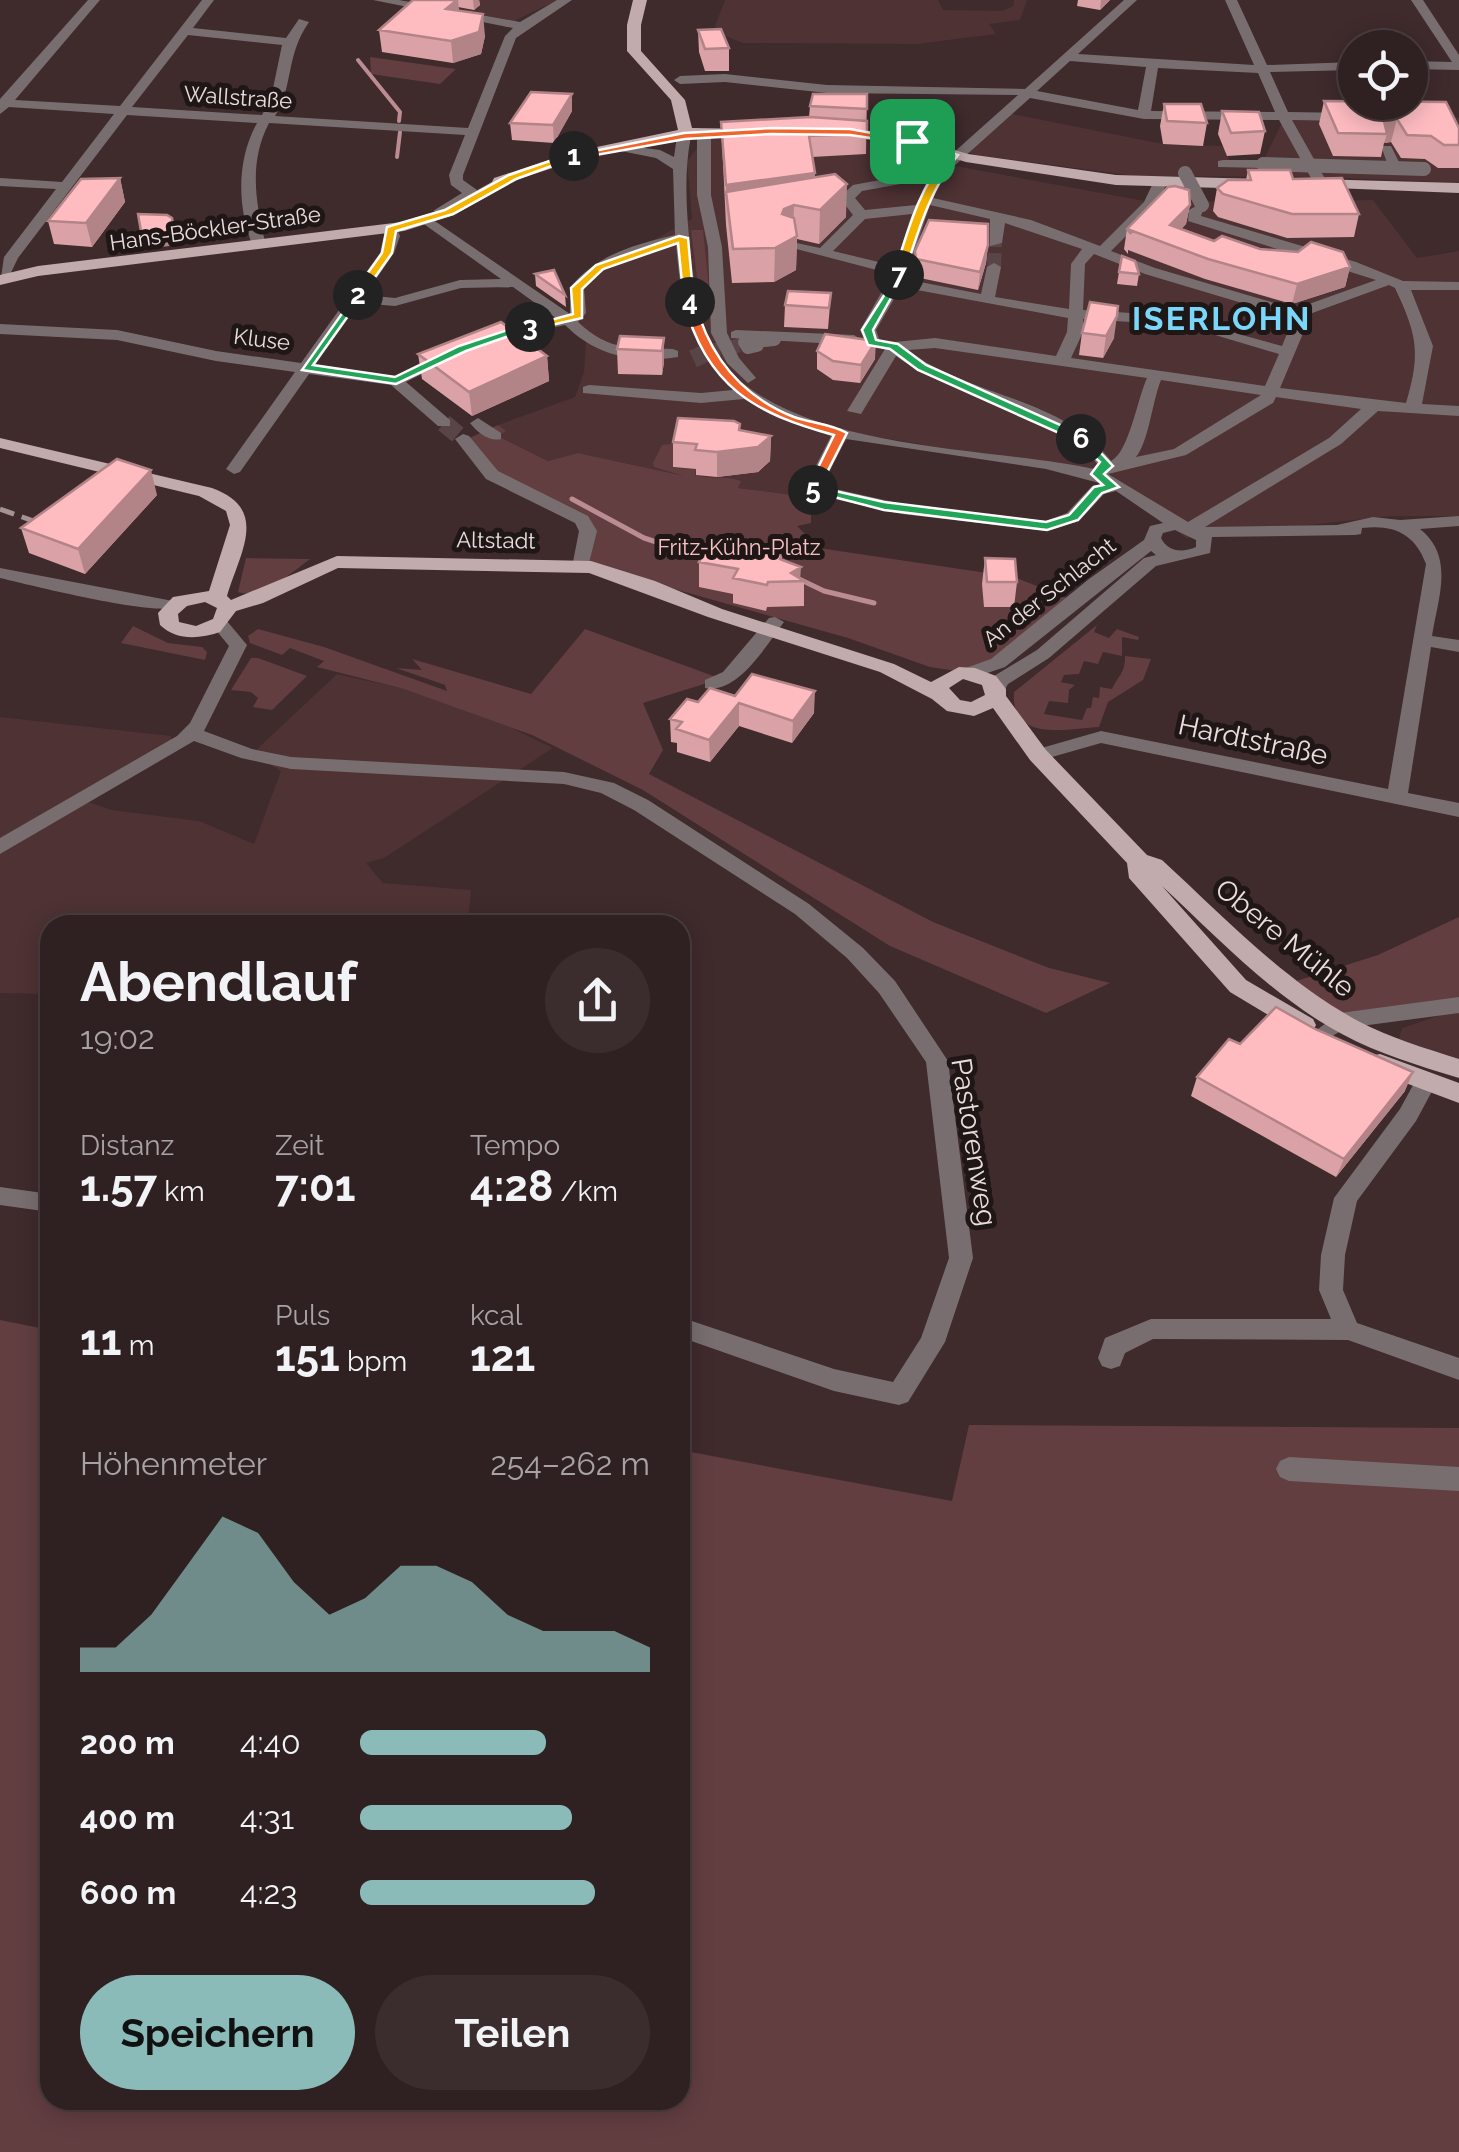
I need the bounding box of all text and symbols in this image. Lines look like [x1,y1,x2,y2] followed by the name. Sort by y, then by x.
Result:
[1338,30,1428,120] map controls
[1338,30,1428,120] button: locate
[183,80,293,114] street label: Wallstraße
[870,99,955,184] pin
[885,114,940,169] icon: arrive
[549,131,599,181] pin: 1
[567,139,581,172] text: 1
[108,200,322,256] street label: Hans-Böckler-Straße
[874,250,924,300] pin: 7
[891,258,907,291] text: 7
[333,270,383,320] pin: 2
[665,277,715,327] pin: 4
[350,278,366,311] text: 2
[682,285,698,318] text: 4
[1132,300,1312,337] district label: ISERLOHN
[505,302,555,352] pin: 3
[522,310,538,343] text: 3
[232,323,292,355] street label: Kluse
[1056,414,1106,464] pin: 6
[1073,422,1090,455] text: 6
[788,465,838,515] pin: 5
[805,473,821,506] text: 5
[456,526,536,554] street label: Altstadt
[978,532,1121,652] street label: An der Schlacht
[657,534,821,560] park label: Fritz-Kühn-Platz
[1175,708,1331,772] street label: Hardtstraße
[1209,872,1361,1004] street label: Obere Mühle
[545,948,650,1053] button: share
[80,949,357,1014] text: Abendlauf
[80,1019,155,1056] text: 19:02
[944,1056,1004,1228] street label: Pastorenweg
[80,1129,174,1162] text: Distanz
[275,1129,324,1162] text: Zeit
[470,1129,560,1162] text: Tempo
[80,1162,157,1211] text: 1.57
[275,1162,355,1211] text: 7:01
[470,1162,553,1211] text: 4:28
[157,1175,205,1208] text: km
[553,1175,618,1208] text: /km
[275,1299,330,1332] text: Puls
[470,1299,522,1332] text: kcal
[80,1316,122,1365] text: 11
[122,1329,154,1362] text: m
[275,1332,340,1381] text: 151
[470,1332,535,1381] text: 121
[340,1345,407,1378] text: bpm
[80,1445,267,1482] text: Höhenmeter
[490,1445,650,1482] text: 254–262 m
[80,1724,175,1761] text: 200 m
[240,1724,301,1761] text: 4:40
[80,1799,175,1836] text: 400 m
[240,1799,294,1836] text: 4:31
[80,1874,176,1911] text: 600 m
[240,1874,297,1911] text: 4:23
[80,1975,355,2090] button: Speichern
[375,1975,650,2090] button: Teilen

